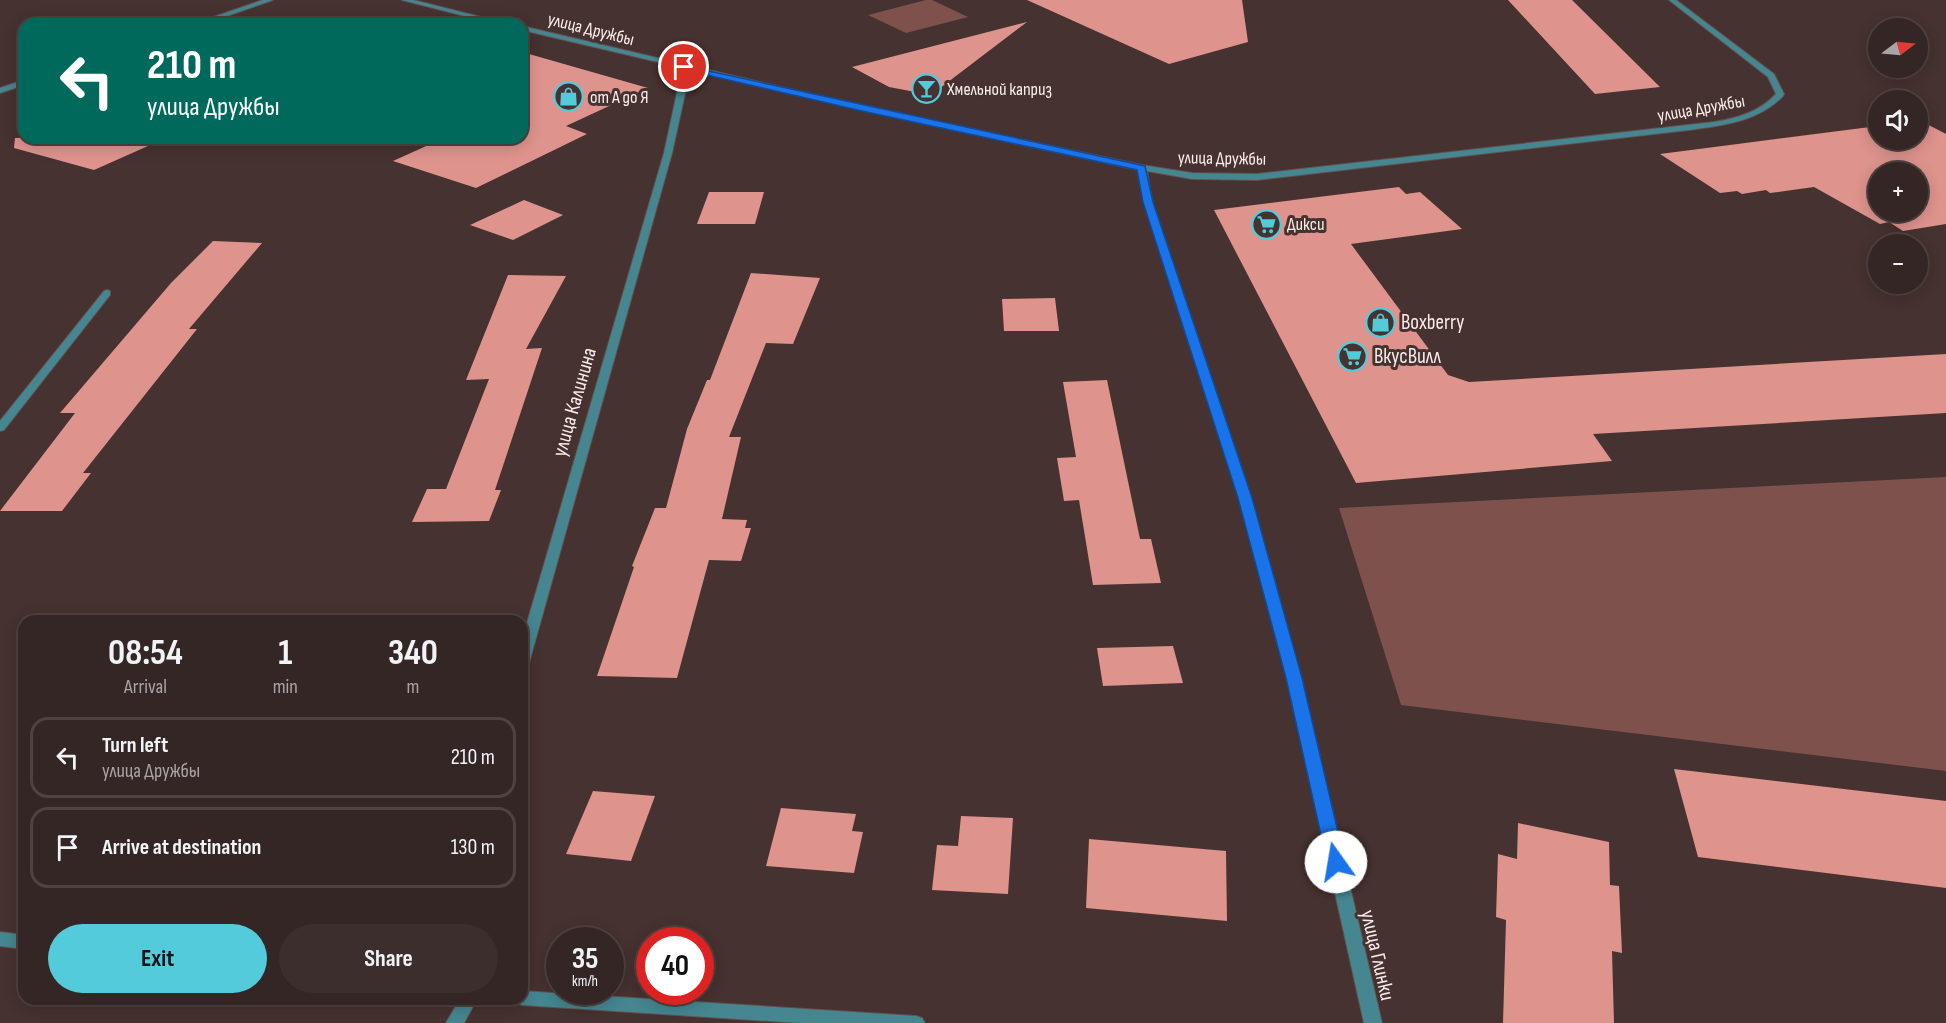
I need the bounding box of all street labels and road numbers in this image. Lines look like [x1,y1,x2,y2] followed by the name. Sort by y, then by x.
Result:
[545,9,636,50] street label: улица Дружбы
[1656,90,1746,127] street label: улица Дружбы
[1178,147,1266,170] street label: улица Дружбы
[547,345,602,460] street label: улица Калинина
[1355,907,1400,1003] street label: улица Глинки

